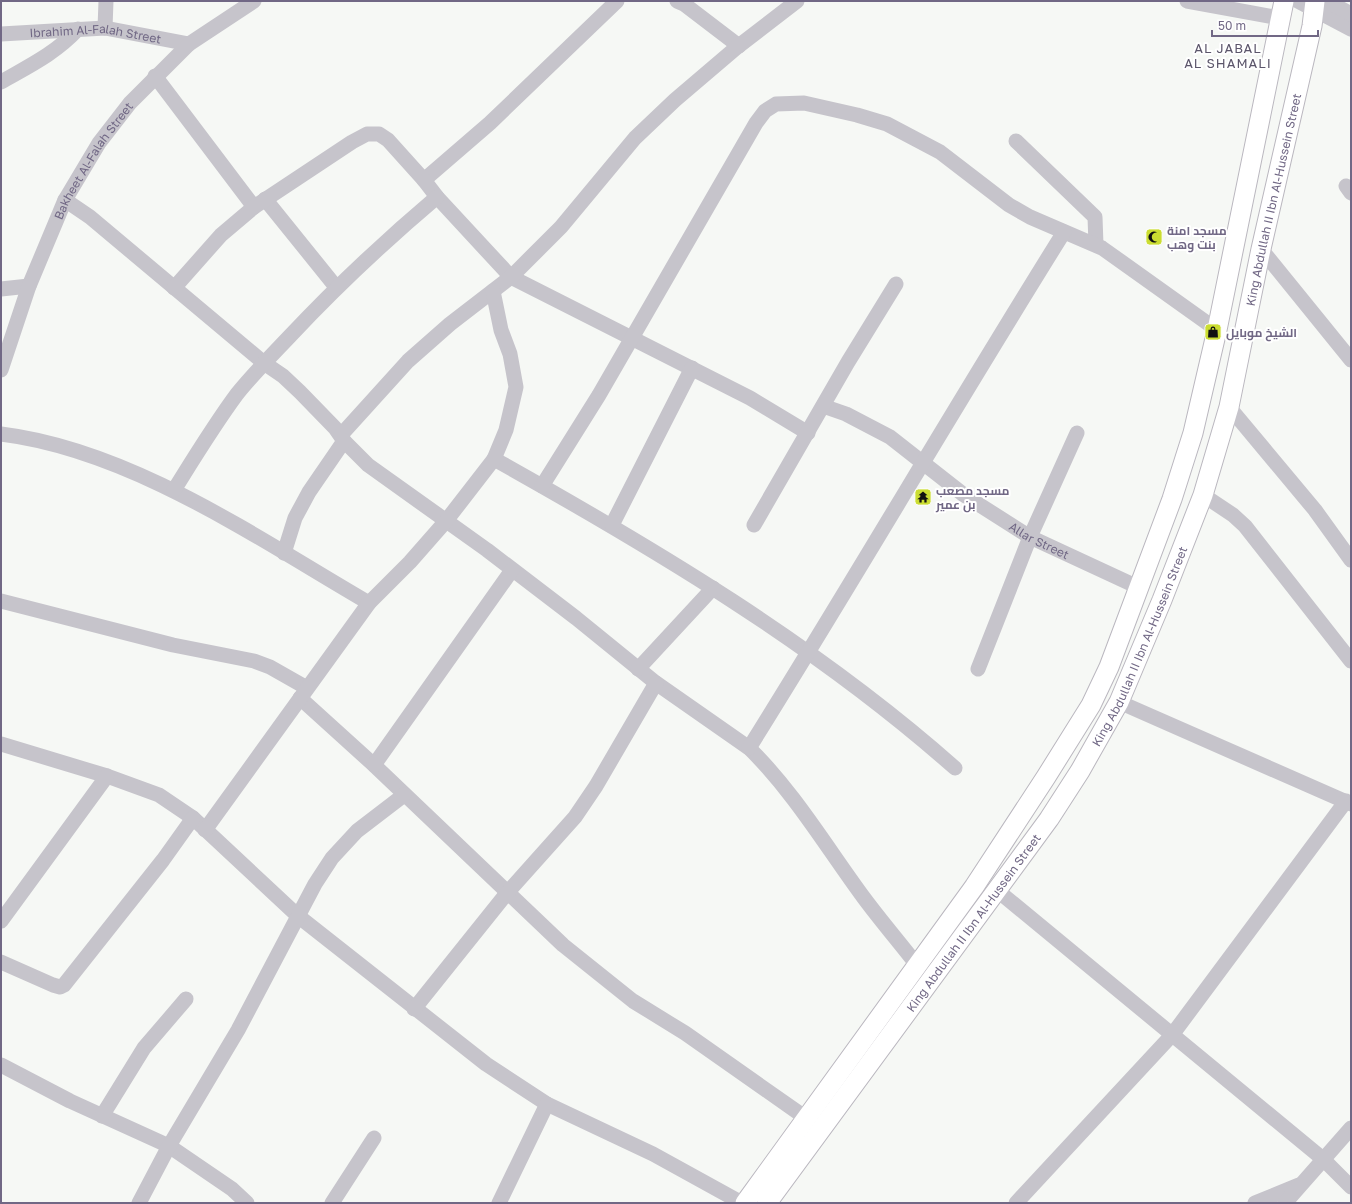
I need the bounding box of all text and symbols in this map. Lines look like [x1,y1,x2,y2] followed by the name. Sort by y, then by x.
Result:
[1212,12,1318,38] scale bar
[1218,18,1246,33] text: 50 m
[29,20,163,46] street label: Ibrahim Al-Falah Street
[1184,40,1272,71] district label: AL JABAL AL SHAMALI
[1242,92,1304,307] street label: King Abdullah II Ibn Al-Hussein Street
[50,99,136,222] street label: Bakheet Al-Falah Street
[1167,223,1227,253] place label: مسجد امنة بنت وهب
[1144,227,1164,247] mosque icon: مسجد امنة بنت وهب
[1203,322,1223,342] shop icon: الشيخ موبايل
[1226,325,1297,342] place label: الشيخ موبايل
[935,483,1010,513] place label: مسجد مصعب بن عمير
[913,487,933,507] temple icon: مسجد مصعب بن عمير
[1007,518,1072,562] street label: Allar Street
[1088,544,1190,749] street label: King Abdullah II Ibn Al-Hussein Street
[903,830,1044,1015] street label: King Abdullah II Ibn Al-Hussein Street

